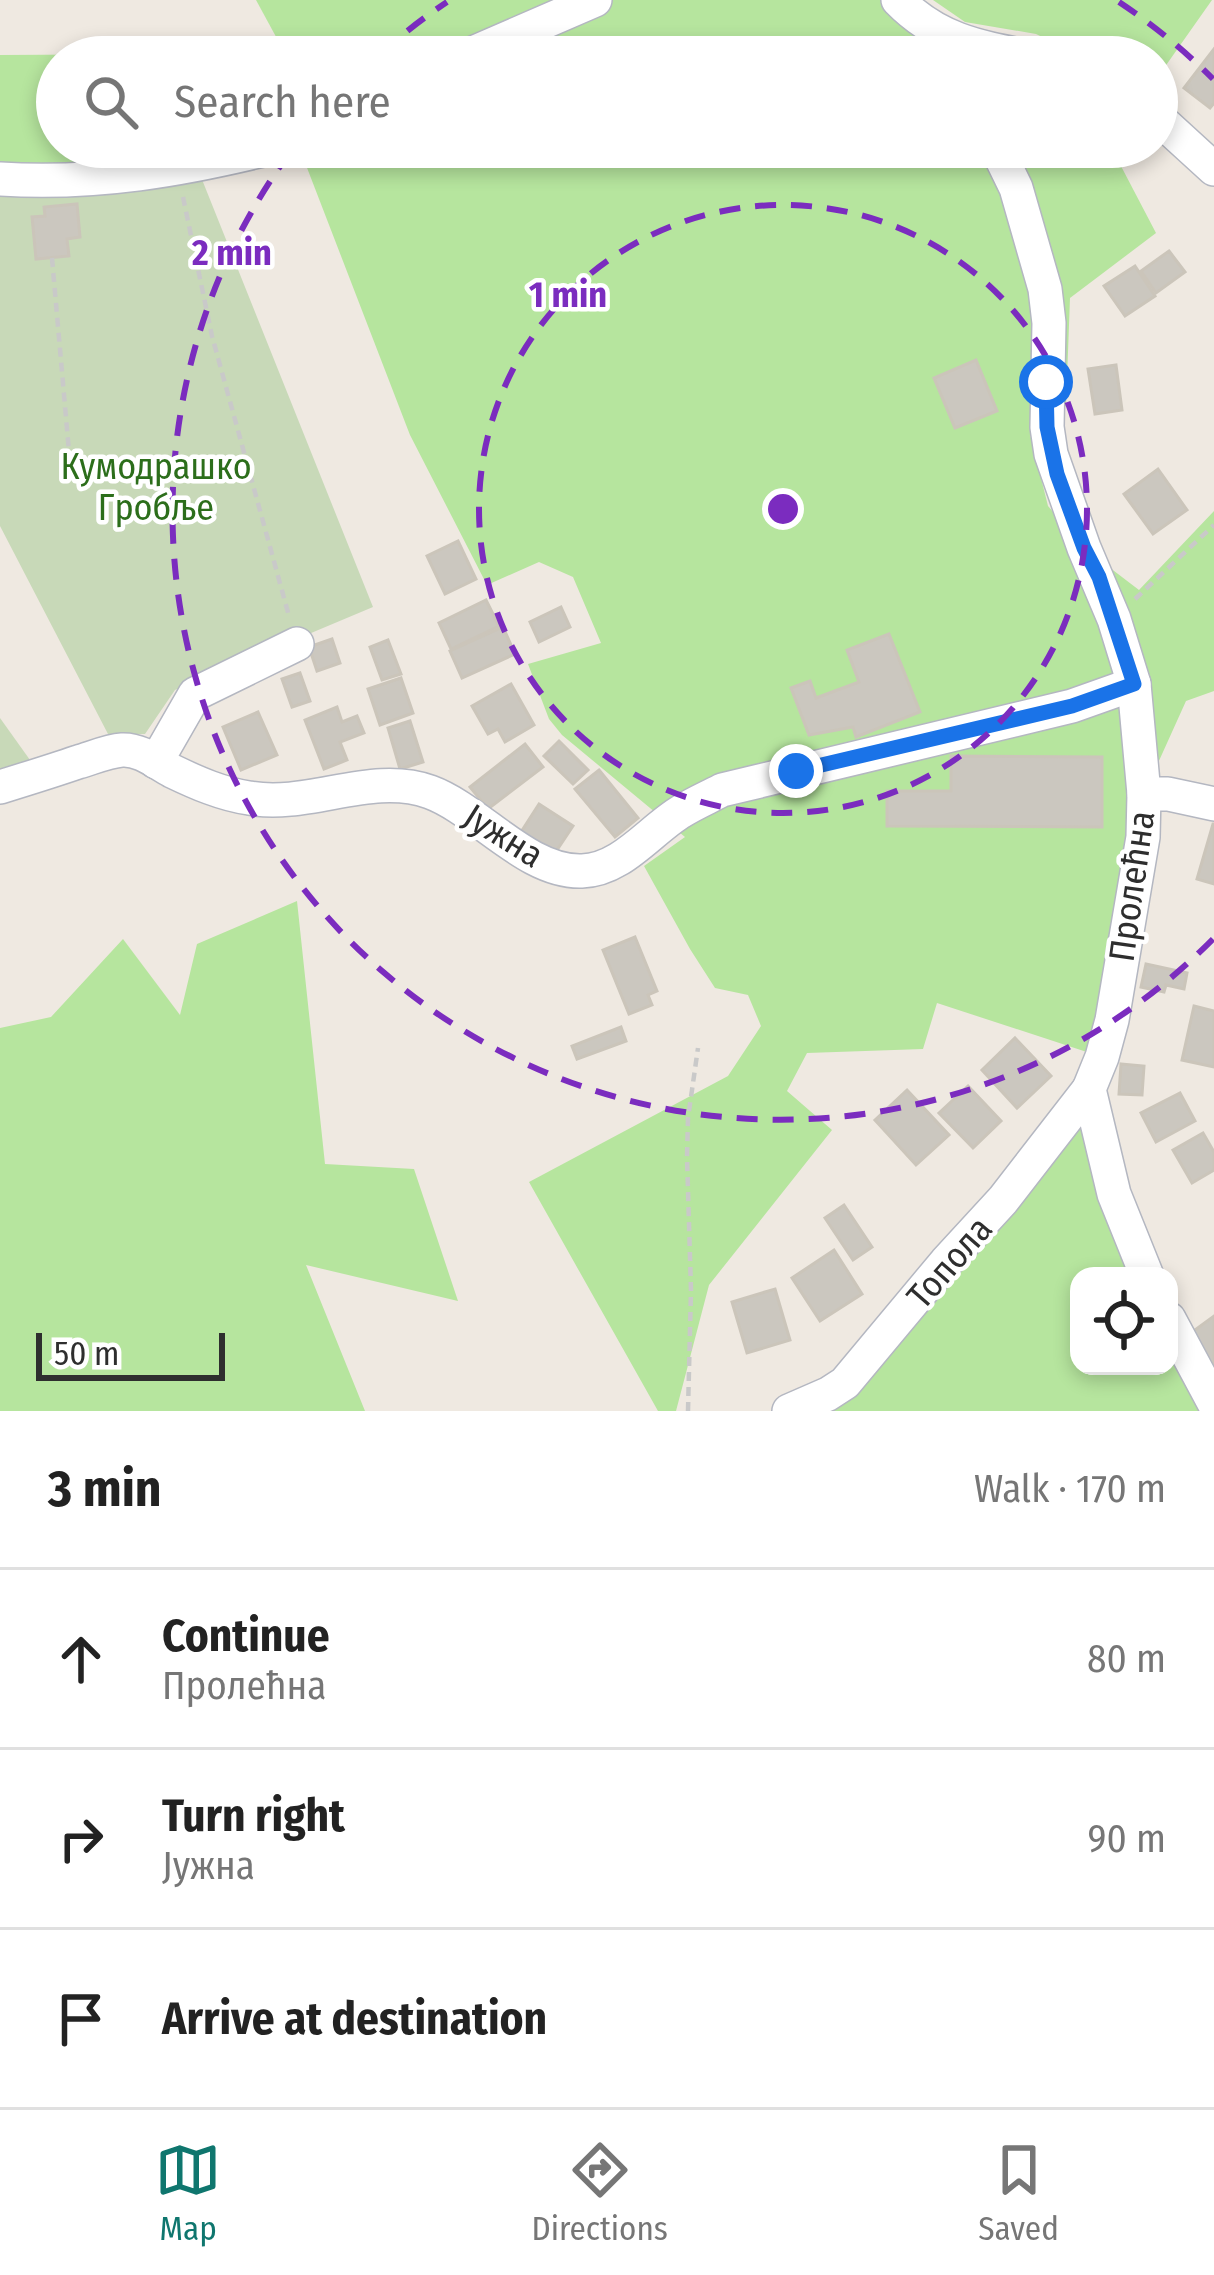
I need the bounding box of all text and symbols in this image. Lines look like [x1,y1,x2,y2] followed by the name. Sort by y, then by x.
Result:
[36,36,1178,168] search box
[78,69,144,135] icon: search
[174,75,391,129] text: Search here
[191,231,272,275] text: 2 min
[529,273,607,317] text: 1 min
[1019,355,1073,409] route start
[60,445,252,530] park label: Кумодрашко Гробље
[762,488,804,530] centre of rings
[769,744,823,798] route end
[455,794,551,877] street label: Јужна
[1100,808,1164,964] street label: Пролећна
[898,1208,1002,1318] street label: Топола
[1070,1267,1178,1375] map controls
[1070,1267,1178,1375] button: locate
[36,1327,225,1380] scale bar
[54,1334,119,1374] text: 50 m
[48,1458,162,1520] text: 3 min
[974,1466,1166,1512] text: Walk · 170 m
[162,1609,330,1663] text: Continue
[48,1626,114,1692] icon: ahead
[1087,1636,1166,1682] text: 80 m
[162,1663,326,1709] text: Пролећна
[162,1789,345,1843] text: Turn right
[48,1806,114,1872] icon: right
[1088,1816,1166,1862] text: 90 m
[162,1843,255,1889] text: Јужна
[48,1986,114,2052] icon: arrive
[162,1992,547,2046] text: Arrive at destination
[155,2137,221,2249] tab: Map
[531,2137,668,2249] tab: Directions
[978,2137,1059,2249] tab: Saved

